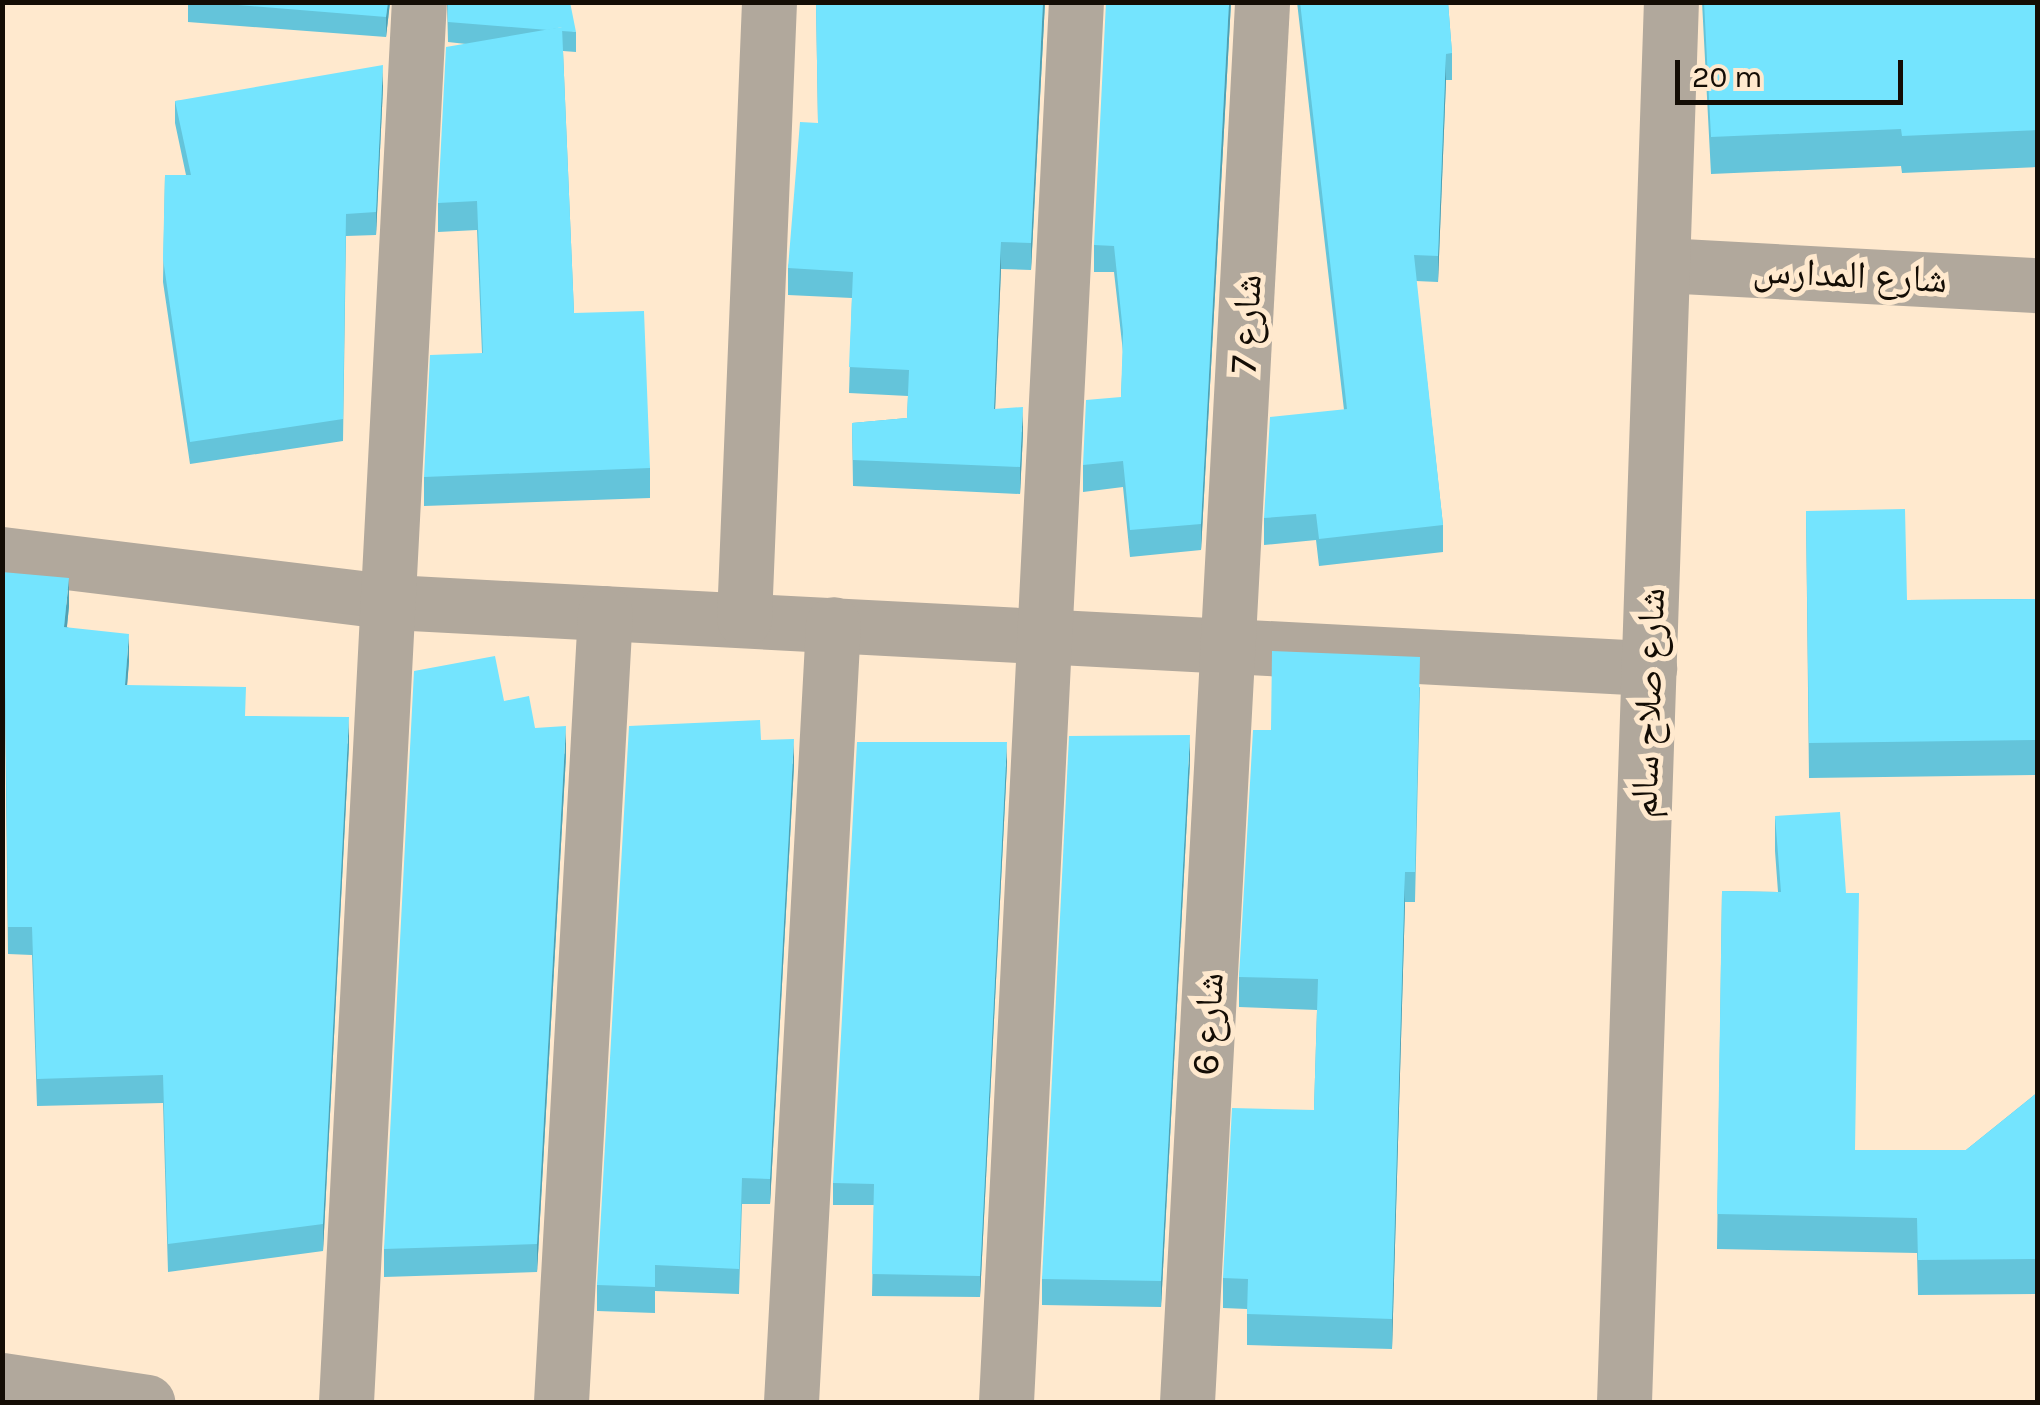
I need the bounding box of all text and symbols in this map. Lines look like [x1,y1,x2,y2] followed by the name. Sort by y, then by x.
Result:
[1680,40,1908,102] scale bar
[1692,59,1762,95] text: 20 m
[1752,247,1948,303] street label: شارع المدارس
[1221,273,1271,375] street label: شارع 7
[1621,587,1675,819] street label: شارع صلاح سالم
[1183,971,1233,1077] street label: شارع 6

